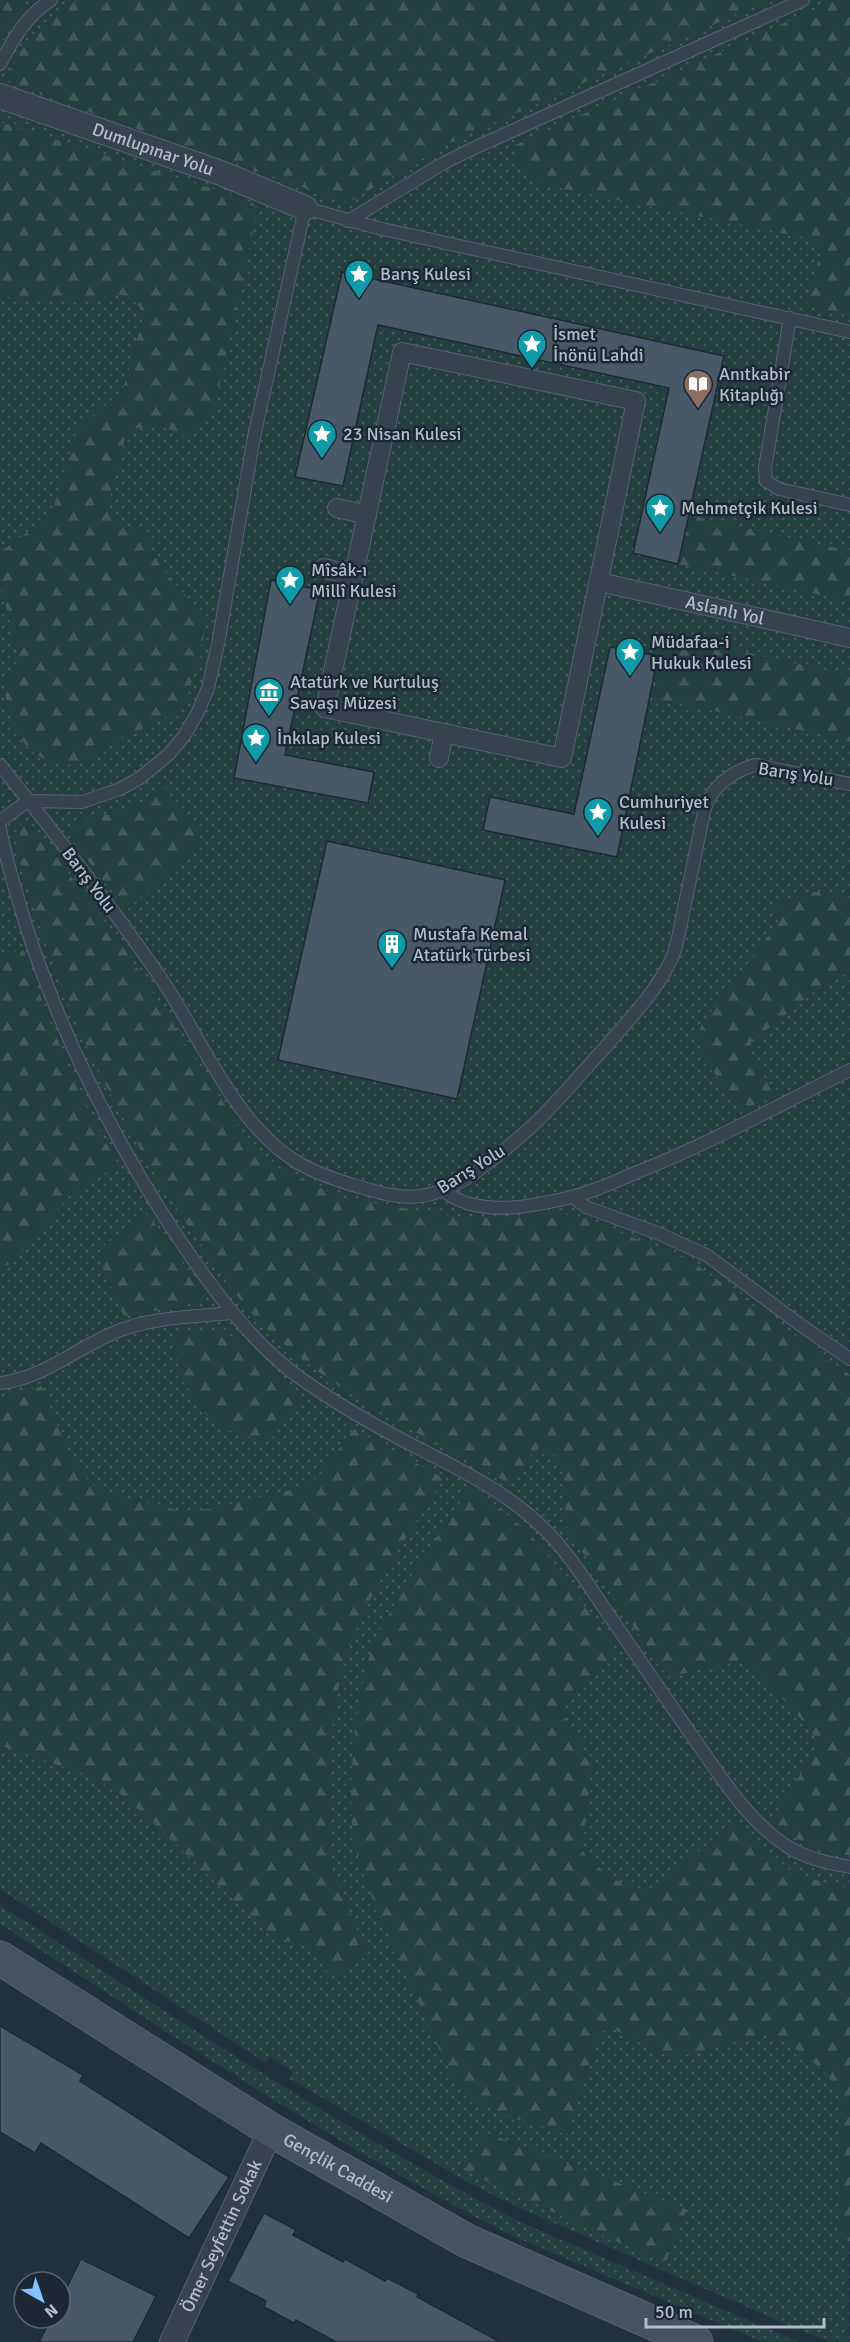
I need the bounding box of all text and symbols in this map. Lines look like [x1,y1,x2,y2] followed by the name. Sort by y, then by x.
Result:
[89,118,217,181] street label: Dumlupınar Yolu
[343,258,375,300] place icon: Barış Kulesi
[380,263,471,285] place label: Barış Kulesi
[553,323,644,366] place label: İsmet İnönü Lahdi
[516,328,548,370] place icon: İsmet İnönü Lahdi
[719,363,790,406] place label: Anıtkabir Kitaplığı
[682,368,714,410] library icon: Anıtkabir Kitaplığı
[306,418,338,460] place icon: 23 Nisan Kulesi
[343,423,461,445] place label: 23 Nisan Kulesi
[644,492,676,534] place icon: Mehmetçik Kulesi
[681,497,818,519] place label: Mehmetçik Kulesi
[311,559,397,602] place label: Mîsâk-ı Millî Kulesi
[274,564,306,606] place icon: Mîsâk-ı Millî Kulesi
[683,591,766,630] street label: Aslanlı Yol
[651,631,752,674] place label: Müdafaa-i Hukuk Kulesi
[614,636,646,678] place icon: Müdafaa-i Hukuk Kulesi
[290,671,439,714] place label: Atatürk ve Kurtuluş Savaşı Müzesi
[253,676,285,718] museum icon: Atatürk ve Kurtuluş Savaşı Müzesi
[240,722,272,764] place icon: İnkılap Kulesi
[277,727,381,749] place label: İnkılap Kulesi
[757,757,835,791] street label: Barış Yolu
[619,791,709,834] place label: Cumhuriyet Kulesi
[582,796,614,838] place icon: Cumhuriyet Kulesi
[57,843,121,917] street label: Barış Yolu
[413,923,531,966] place label: Mustafa Kemal Atatürk Türbesi
[376,928,408,970] building icon: Mustafa Kemal Atatürk Türbesi
[433,1140,509,1198] street label: Barış Yolu
[279,2128,397,2208] street label: Gençlik Caddesi
[176,2156,267,2316] street label: Ömer Seyfettin Sokak
[12,2270,72,2330] north arrow
[646,2291,824,2329] scale bar
[40,2299,62,2322] text: N
[655,2301,693,2323] text: 50 m

